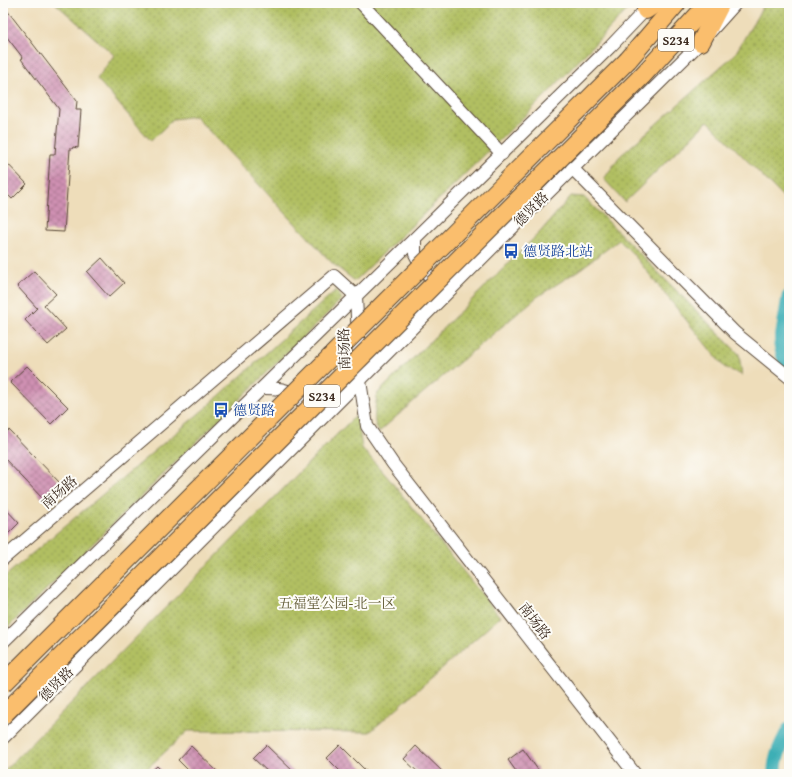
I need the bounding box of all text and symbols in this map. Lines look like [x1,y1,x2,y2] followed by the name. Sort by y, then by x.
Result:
[658,29,694,51] road number: S234
[509,187,553,231] street label: 德贤路
[523,241,593,261] place label: 德贤路北站
[502,242,520,260] bus stop icon: 德贤路北站
[333,328,355,370] street label: 南场路
[304,385,340,407] road number: S234
[233,400,275,420] place label: 德贤路
[212,401,230,419] bus stop icon: 德贤路
[37,471,81,513] street label: 南场路
[279,593,395,613] park label: 五福堂公园-北一区
[514,598,556,644] street label: 南场路
[34,662,78,706] street label: 德贤路

